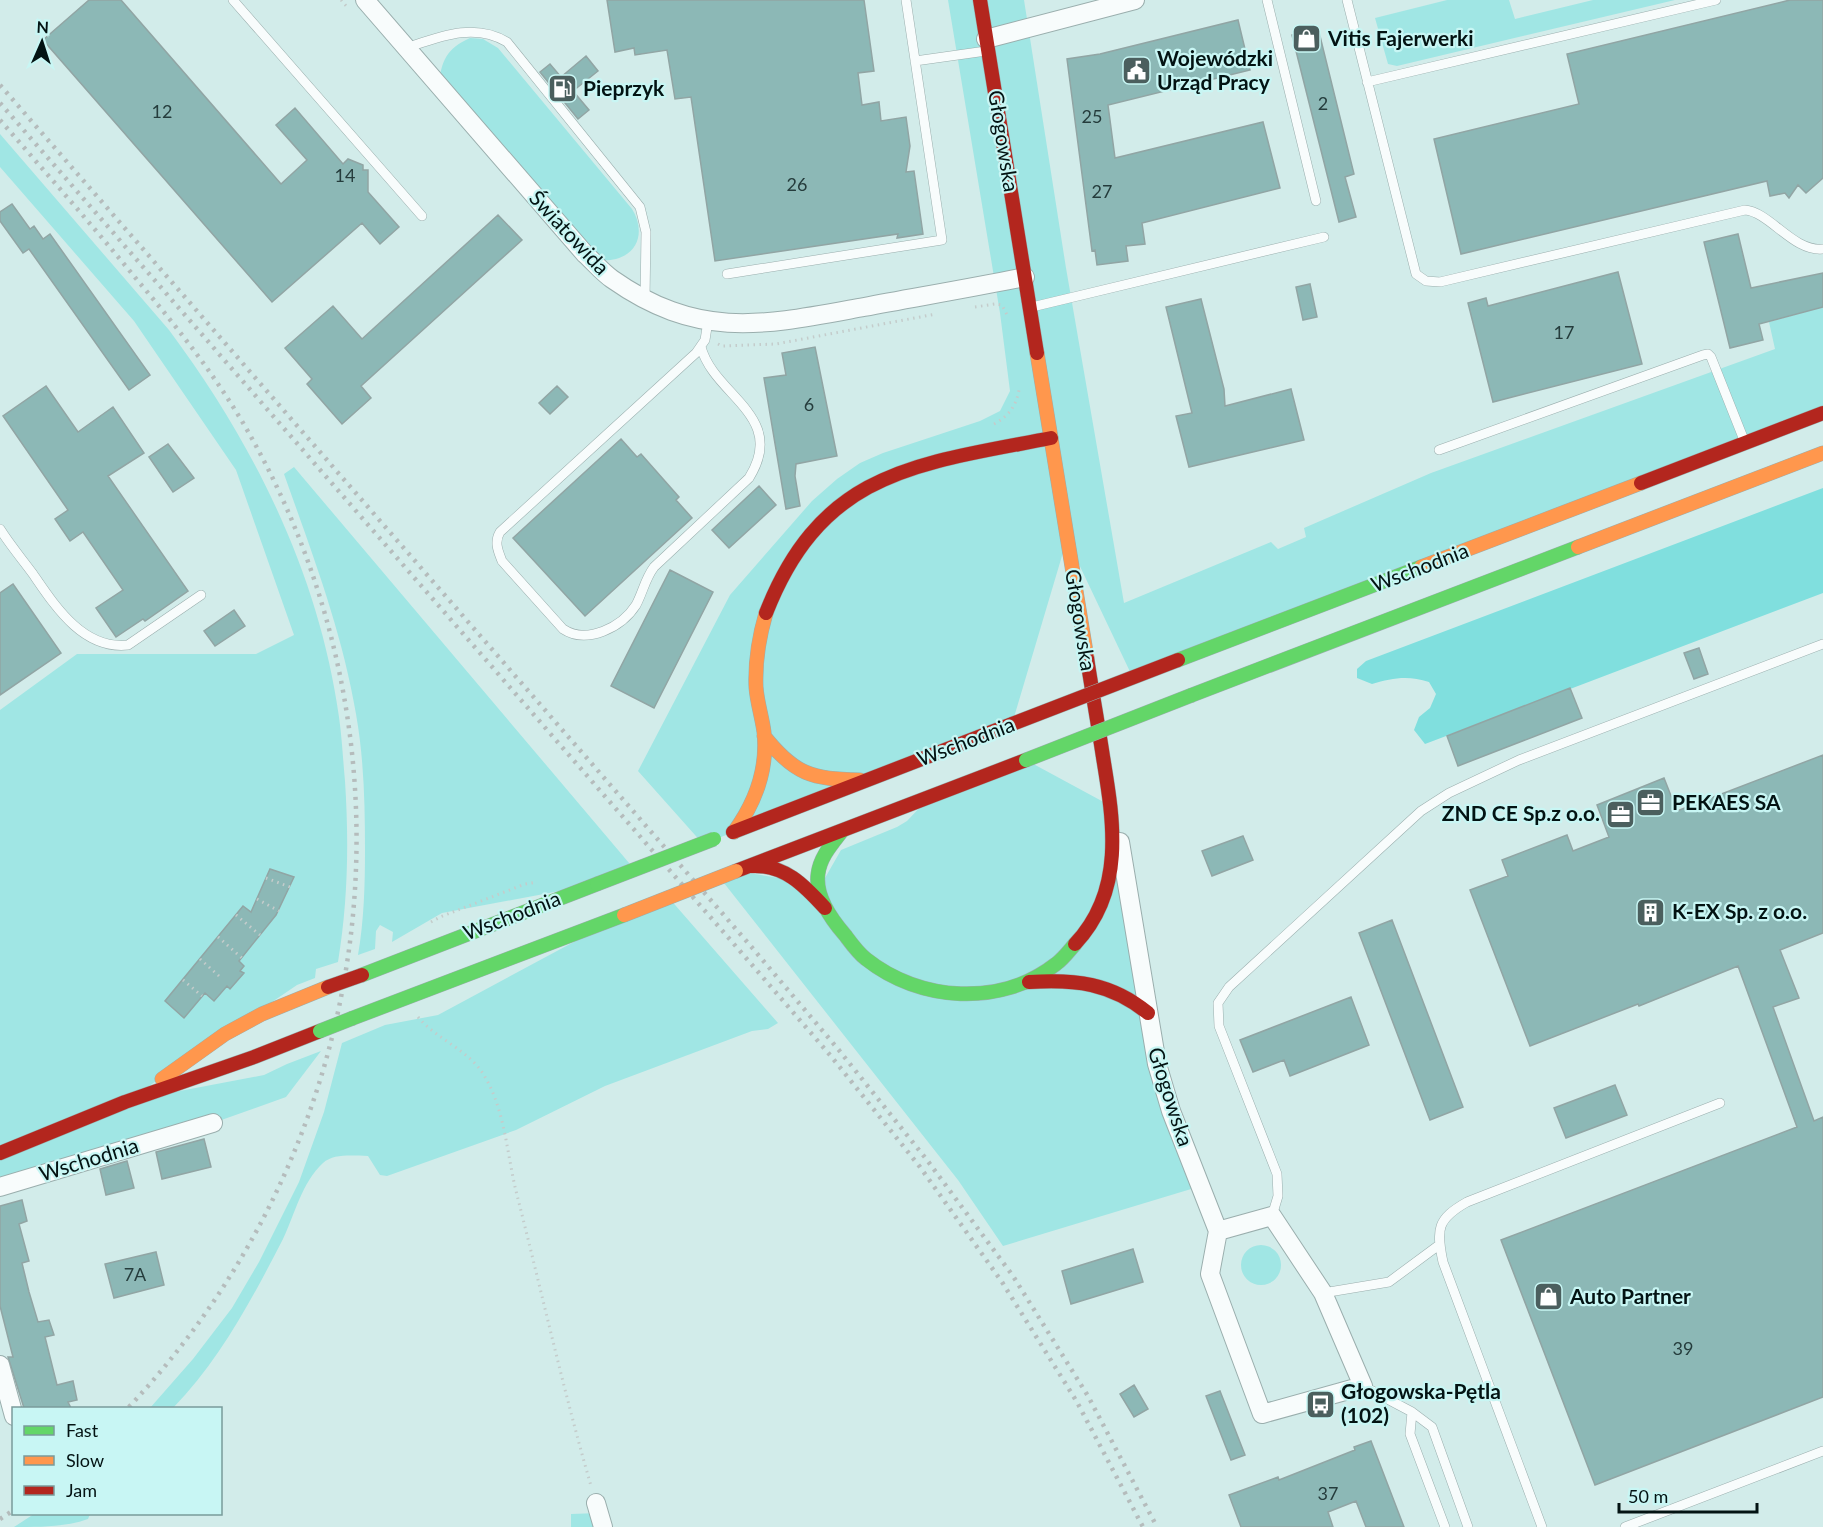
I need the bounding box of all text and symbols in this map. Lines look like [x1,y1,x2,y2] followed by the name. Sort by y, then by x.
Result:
[12,12,72,72] north arrow
[36,17,49,36] text: N
[1291,23,1323,55] shop icon: Vitis Fajerwerki
[1327,25,1474,50] place label: Vitis Fajerwerki
[1157,45,1273,94] place label: Wojewódzki Urząd Pracy
[1120,55,1152,87] public building icon: Wojewódzki Urząd Pracy
[546,73,578,105] fuel station icon: Pieprzyk
[583,75,665,100] place label: Pieprzyk
[984,88,1025,193] street label: Głogowska
[1318,92,1328,114] house number: 2
[152,100,172,122] house number: 12
[1082,105,1102,127] house number: 25
[335,164,355,186] house number: 14
[787,173,807,195] house number: 26
[1092,180,1112,202] house number: 27
[525,185,615,279] street label: Światowida
[1554,321,1574,343] house number: 17
[804,393,814,415] house number: 6
[1367,537,1472,597] street label: Wschodnia
[1061,567,1102,672] street label: Głogowska
[913,711,1018,771] street label: Wschodnia
[1635,787,1667,819] office icon: PEKAES SA
[1672,789,1781,814] place label: PEKAES SA
[1605,798,1637,830] office icon: ZND CE Sp.z o.o.
[1442,800,1600,825] place label: ZND CE Sp.z o.o.
[459,885,564,945] street label: Wschodnia
[1635,896,1667,928] building icon: K-EX Sp. z o.o.
[1672,898,1807,923] place label: K-EX Sp. z o.o.
[1144,1044,1199,1149] street label: Głogowska
[36,1132,141,1185] street label: Wschodnia
[124,1263,147,1285] house number: 7A
[1533,1281,1565,1313] shop icon: Auto Partner
[1569,1283,1691,1308] place label: Auto Partner
[1673,1337,1693,1359] house number: 39
[1341,1378,1501,1427] place label: Głogowska-Pętla (102)
[1304,1388,1336,1420] bus stop icon: Głogowska-Pętla (102)
[12,1407,222,1515] legend
[66,1419,99,1441] text: Fast
[66,1449,104,1471] text: Slow
[1619,1476,1757,1514] scale bar
[66,1479,97,1501] text: Jam
[1318,1482,1338,1504] house number: 37
[1628,1485,1668,1507] text: 50 m

